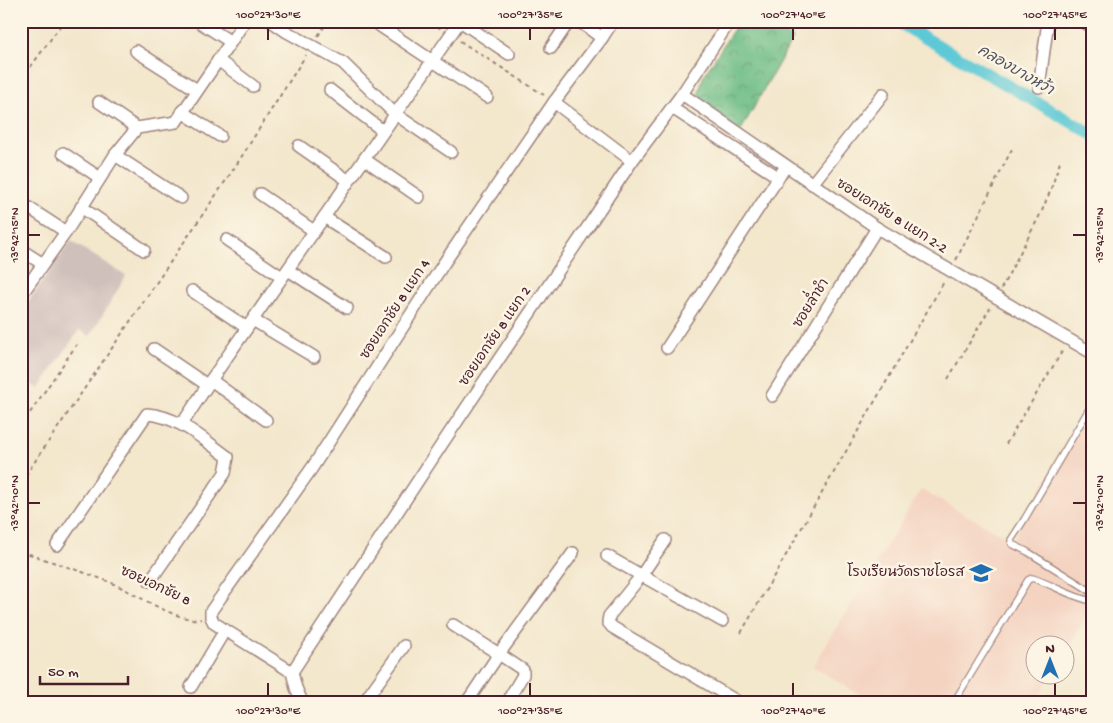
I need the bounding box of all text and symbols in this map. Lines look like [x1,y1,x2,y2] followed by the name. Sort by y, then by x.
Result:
[235,9,301,23] text: 100°27'30"E
[497,9,563,23] text: 100°27'35"E
[760,9,826,23] text: 100°27'40"E
[1022,9,1087,23] text: 100°27'45"E
[974,40,1059,101] water label: คลองบางหว้า
[832,175,950,258] street label: ซอยเอกชัย 8 แยก 2-2
[9,207,23,264] text: 13°42'15"N
[1094,207,1108,264] text: 13°42'15"N
[356,256,435,363] street label: ซอยเอกชัย 8 แยก 4
[784,273,834,332] street label: ซอยล่ำชำ
[456,283,536,390] street label: ซอยเอกชัย 8 แยก 2
[9,475,23,532] text: 13°42'10"N
[1094,475,1108,532] text: 13°42'10"N
[968,560,994,586] school or university icon: โรงเรียนวัดราชโอรส
[117,562,194,611] street label: ซอยเอกชัย 8
[847,562,965,582] place label: โรงเรียนวัดราชโอรส
[1026,636,1076,686] north arrow
[1045,641,1055,658] text: N
[40,653,128,685] scale bar
[48,664,79,682] text: 50 m
[235,705,301,719] text: 100°27'30"E
[497,705,563,719] text: 100°27'35"E
[760,705,826,719] text: 100°27'40"E
[1022,705,1087,719] text: 100°27'45"E

